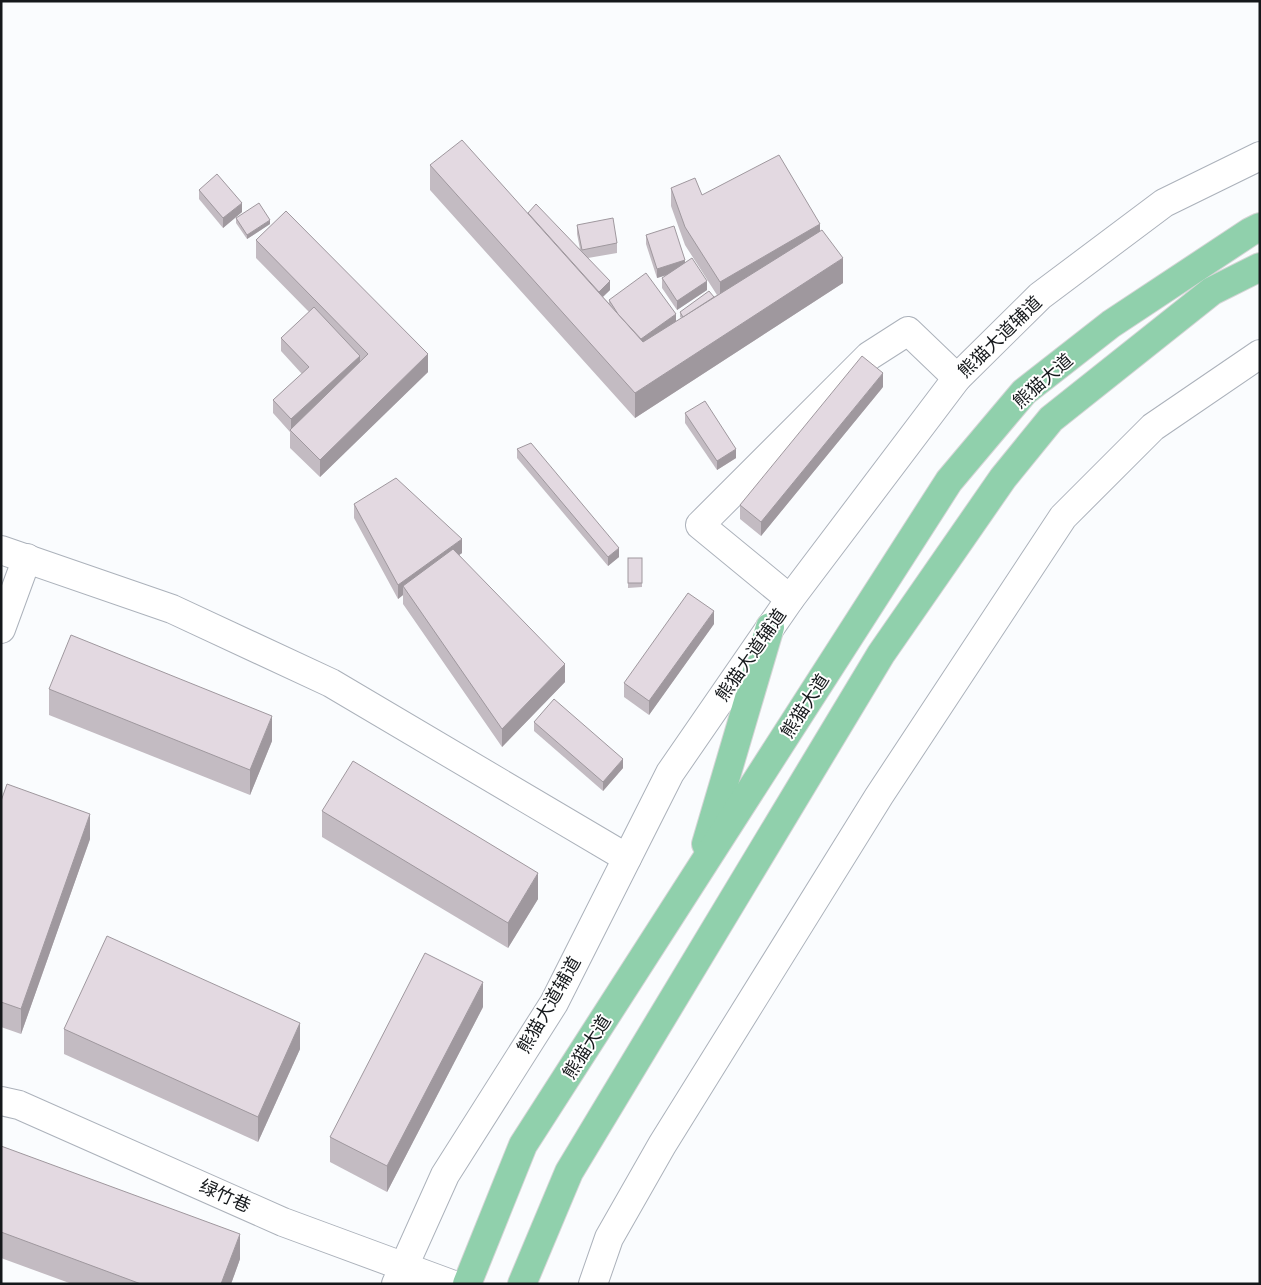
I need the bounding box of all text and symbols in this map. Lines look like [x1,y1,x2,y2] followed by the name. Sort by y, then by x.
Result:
[954,292,1046,382] street label: 熊猫大道辅道
[1009,349,1077,413] street label: 熊猫大道
[709,603,791,706] street label: 熊猫大道辅道
[774,669,834,742] street label: 熊猫大道
[513,953,585,1057] street label: 熊猫大道辅道
[558,1011,616,1083] street label: 熊猫大道
[196,1173,255,1217] street label: 绿竹巷

